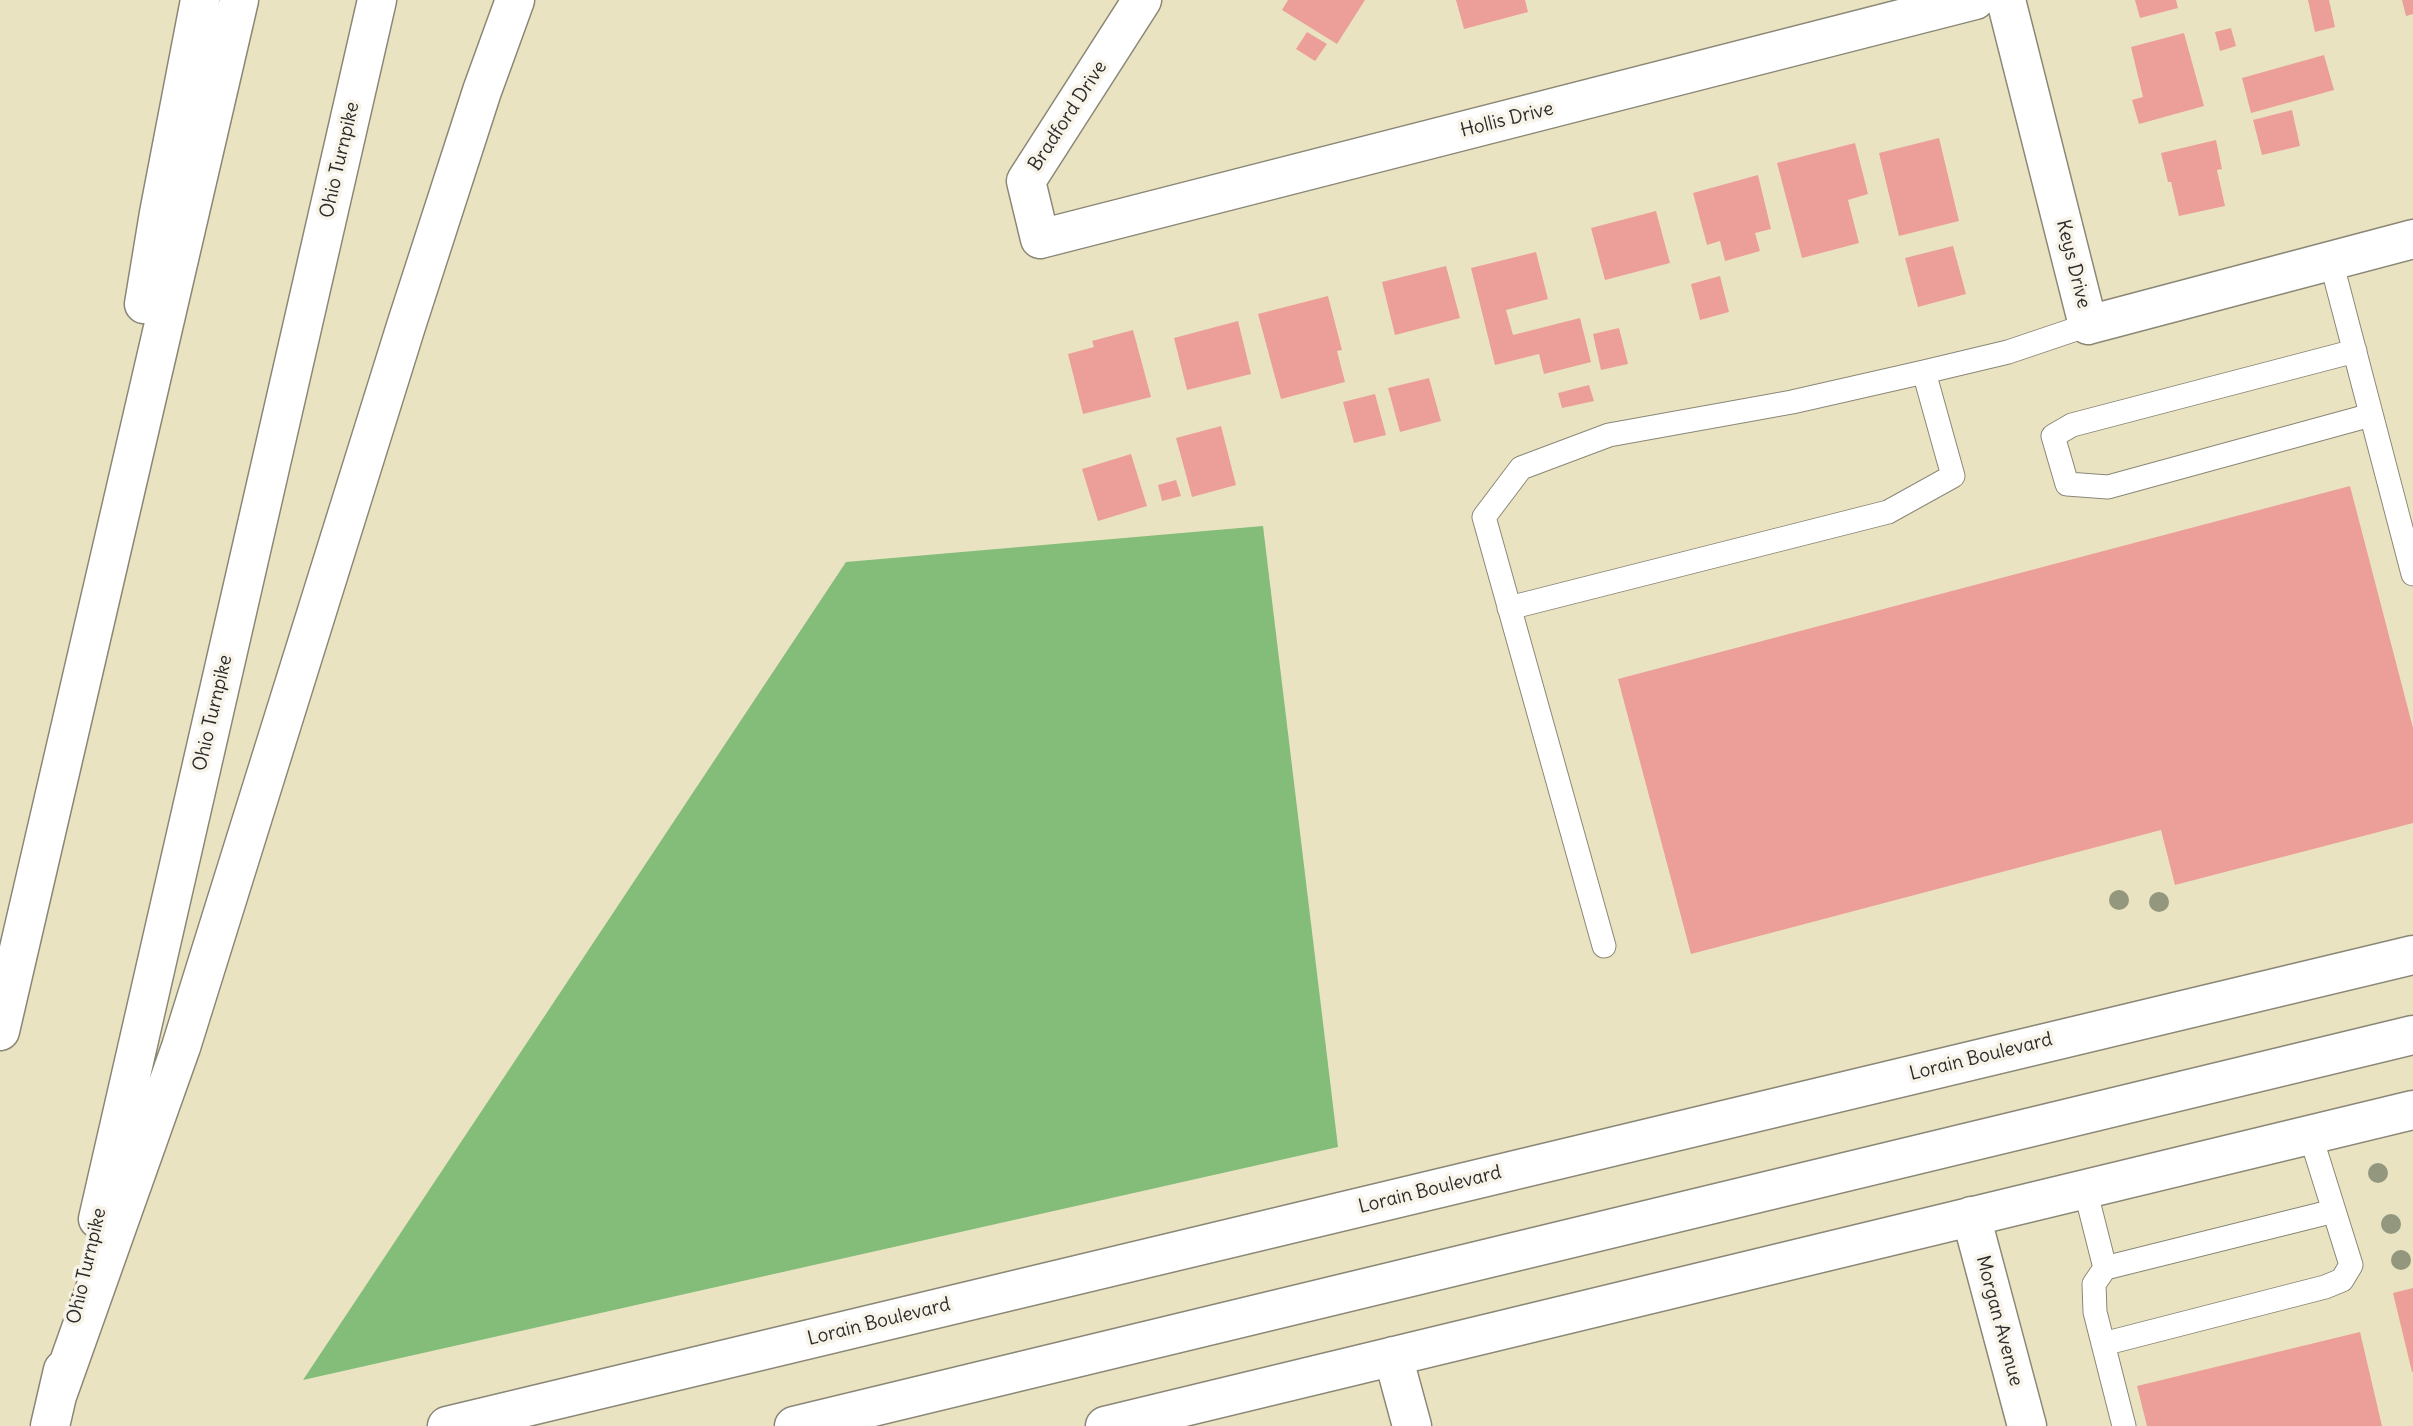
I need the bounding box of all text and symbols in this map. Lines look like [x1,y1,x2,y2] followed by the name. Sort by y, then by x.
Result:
[1024,57,1112,175] street label: Bradford Drive
[1458,97,1556,143] street label: Hollis Drive
[316,100,364,220] street label: Ohio Turnpike
[2051,217,2095,311] street label: Keys Drive
[189,653,237,773] street label: Ohio Turnpike
[1907,1028,2055,1086] street label: Lorain Boulevard
[1356,1161,1504,1219] street label: Lorain Boulevard
[63,1206,111,1326] street label: Ohio Turnpike
[1971,1253,2027,1389] street label: Morgan Avenue
[805,1293,953,1351] street label: Lorain Boulevard

